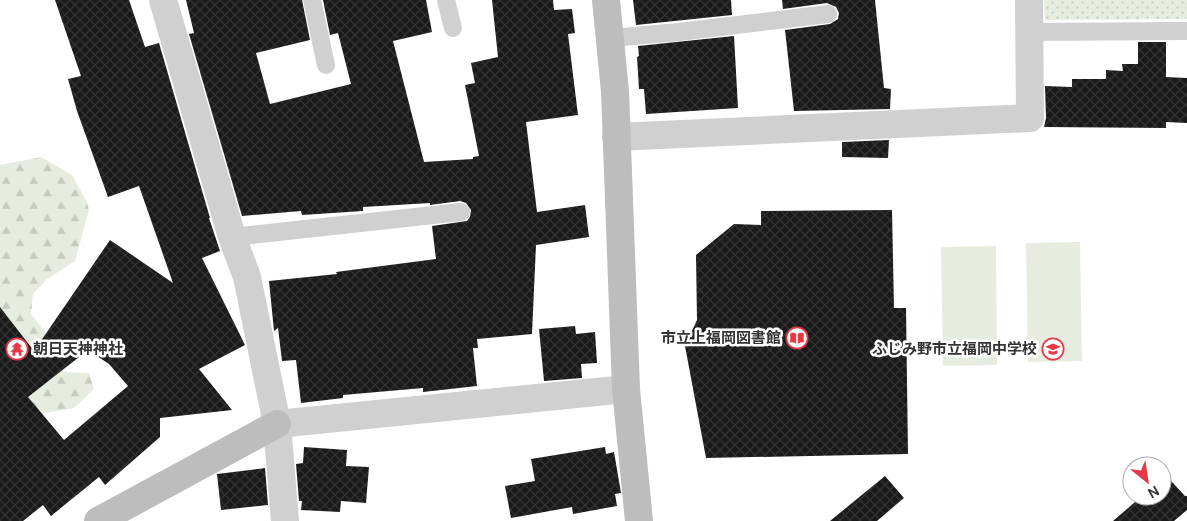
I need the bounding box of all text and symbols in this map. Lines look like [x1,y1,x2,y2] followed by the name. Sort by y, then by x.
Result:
[785,326,809,350] library icon: 市立上福岡図書館
[661,328,781,348] place label: 市立上福岡図書館
[5,337,29,361] temple icon: 朝日天神神社
[1041,337,1065,361] school or university icon: ふじみ野市立福岡中学校
[33,339,123,359] place label: 朝日天神神社
[872,339,1037,359] place label: ふじみ野市立福岡中学校
[1122,456,1172,506] north arrow
[1145,482,1162,503] text: N

